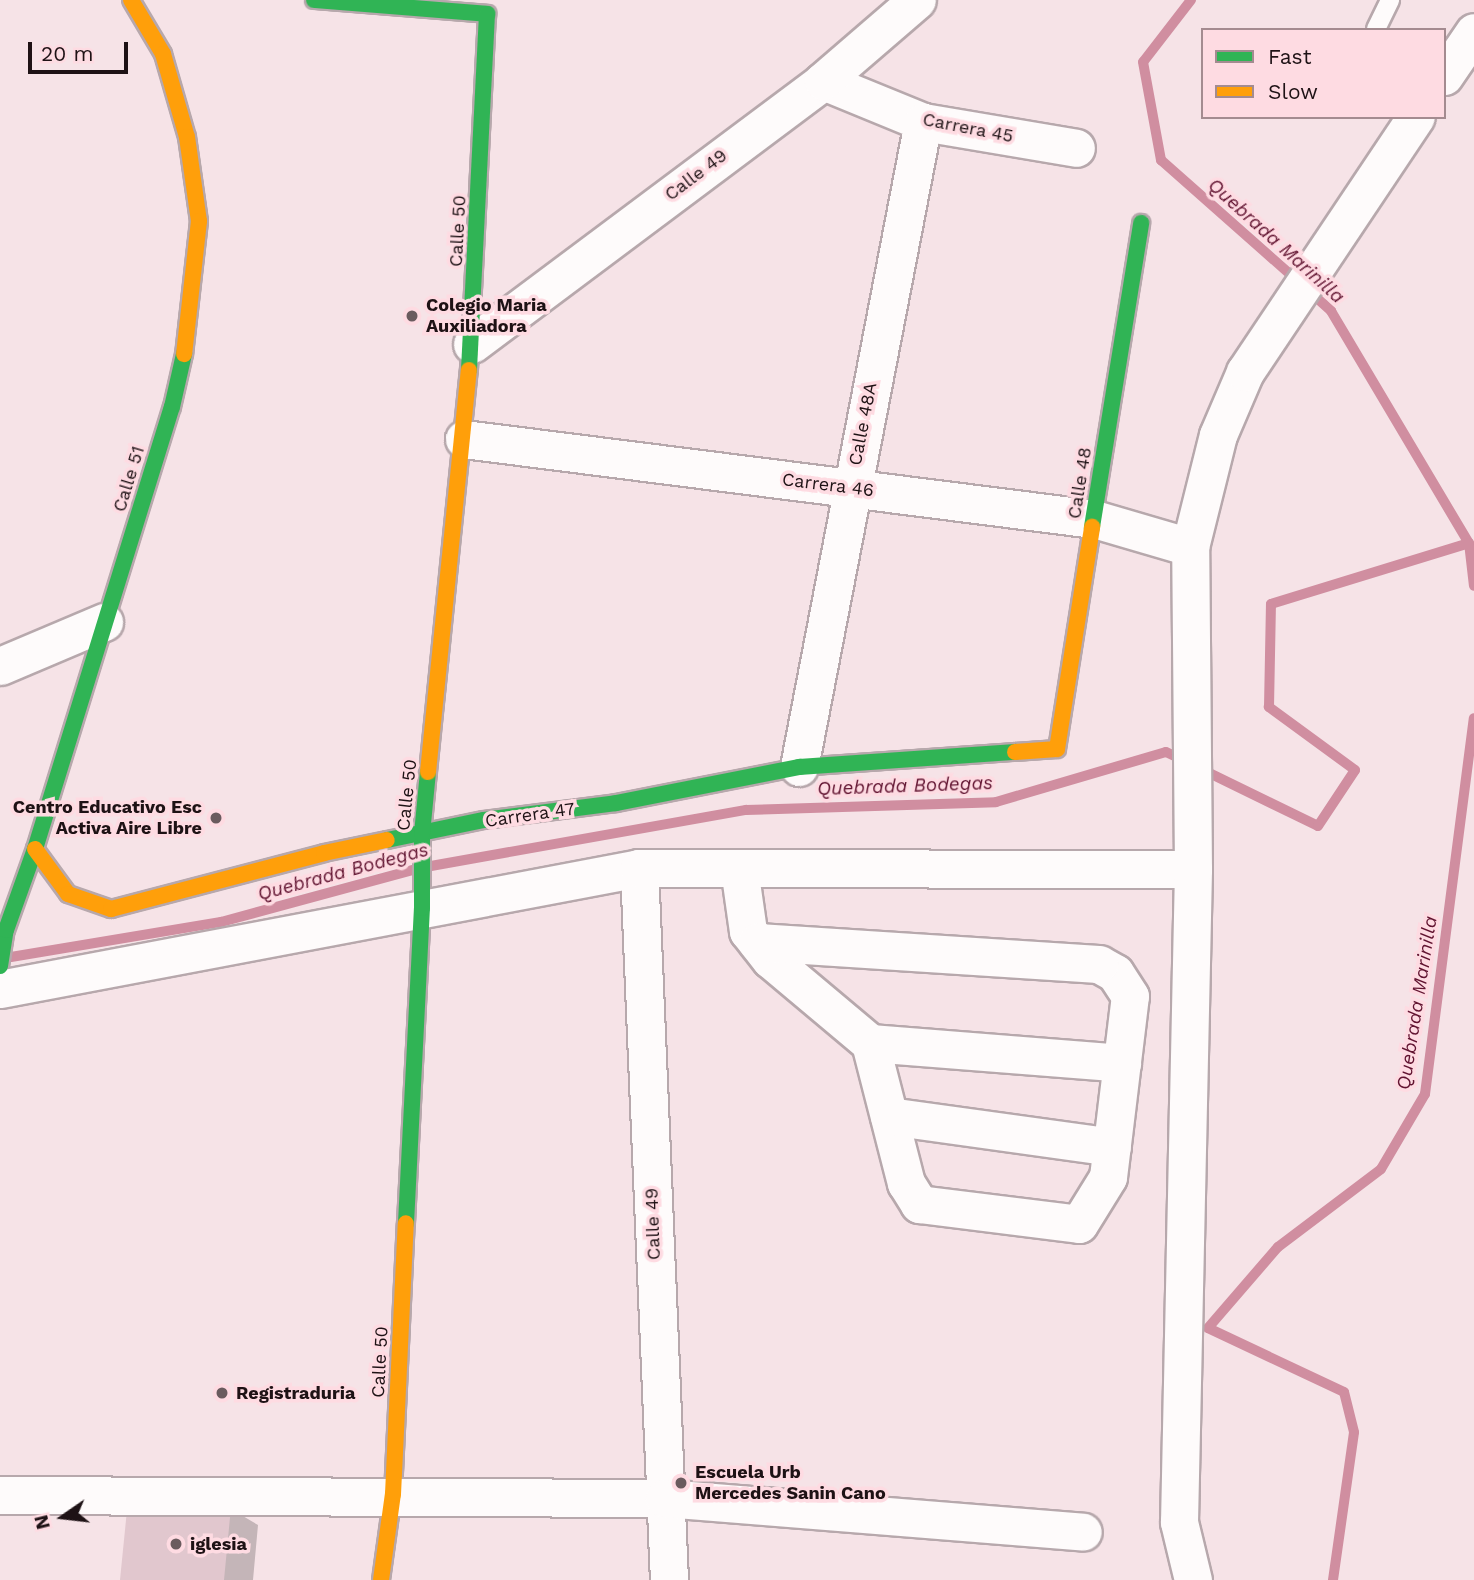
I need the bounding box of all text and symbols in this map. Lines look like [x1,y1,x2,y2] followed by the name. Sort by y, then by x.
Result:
[32,28,131,72] scale bar
[1201,28,1446,119] legend
[41,41,93,66] text: 20 m
[1268,44,1312,69] text: Fast
[1268,79,1318,104] text: Slow
[921,109,1015,147] street label: Carrera 45
[661,145,731,205] street label: Calle 49
[1203,174,1349,308] water label: Quebrada Marinilla
[445,195,471,267] street label: Calle 50
[426,295,547,338] place label: Colegio Maria Auxiliadora
[404,308,420,324] marker: Colegio Maria Auxiliadora
[844,381,882,467] street label: Calle 48A
[109,444,149,514] street label: Calle 51
[1064,446,1096,520] street label: Calle 48
[781,469,875,501] street label: Carrera 46
[393,758,421,832] street label: Calle 50
[817,772,993,800] water label: Quebrada Bodegas
[13,797,202,840] place label: Centro Educativo Esc Activa Aire Libre
[483,798,577,832] street label: Carrera 47
[208,810,224,826] marker: Centro Educativo Esc Activa Aire Libre
[255,838,431,906] water label: Quebrada Bodegas
[1392,914,1442,1092] water label: Quebrada Marinilla
[641,1188,665,1260] street label: Calle 49
[367,1326,393,1398] street label: Calle 50
[236,1382,355,1404] place label: Registraduria
[214,1385,230,1401] marker: Registraduria
[695,1462,886,1504] place label: Escuela Urb Mercedes Sanin Cano
[673,1475,689,1491] marker: Escuela Urb Mercedes Sanin Cano
[28,1482,98,1552] north arrow
[29,1513,55,1532] text: N
[190,1533,247,1555] place label: iglesia
[168,1536,184,1552] marker: iglesia

